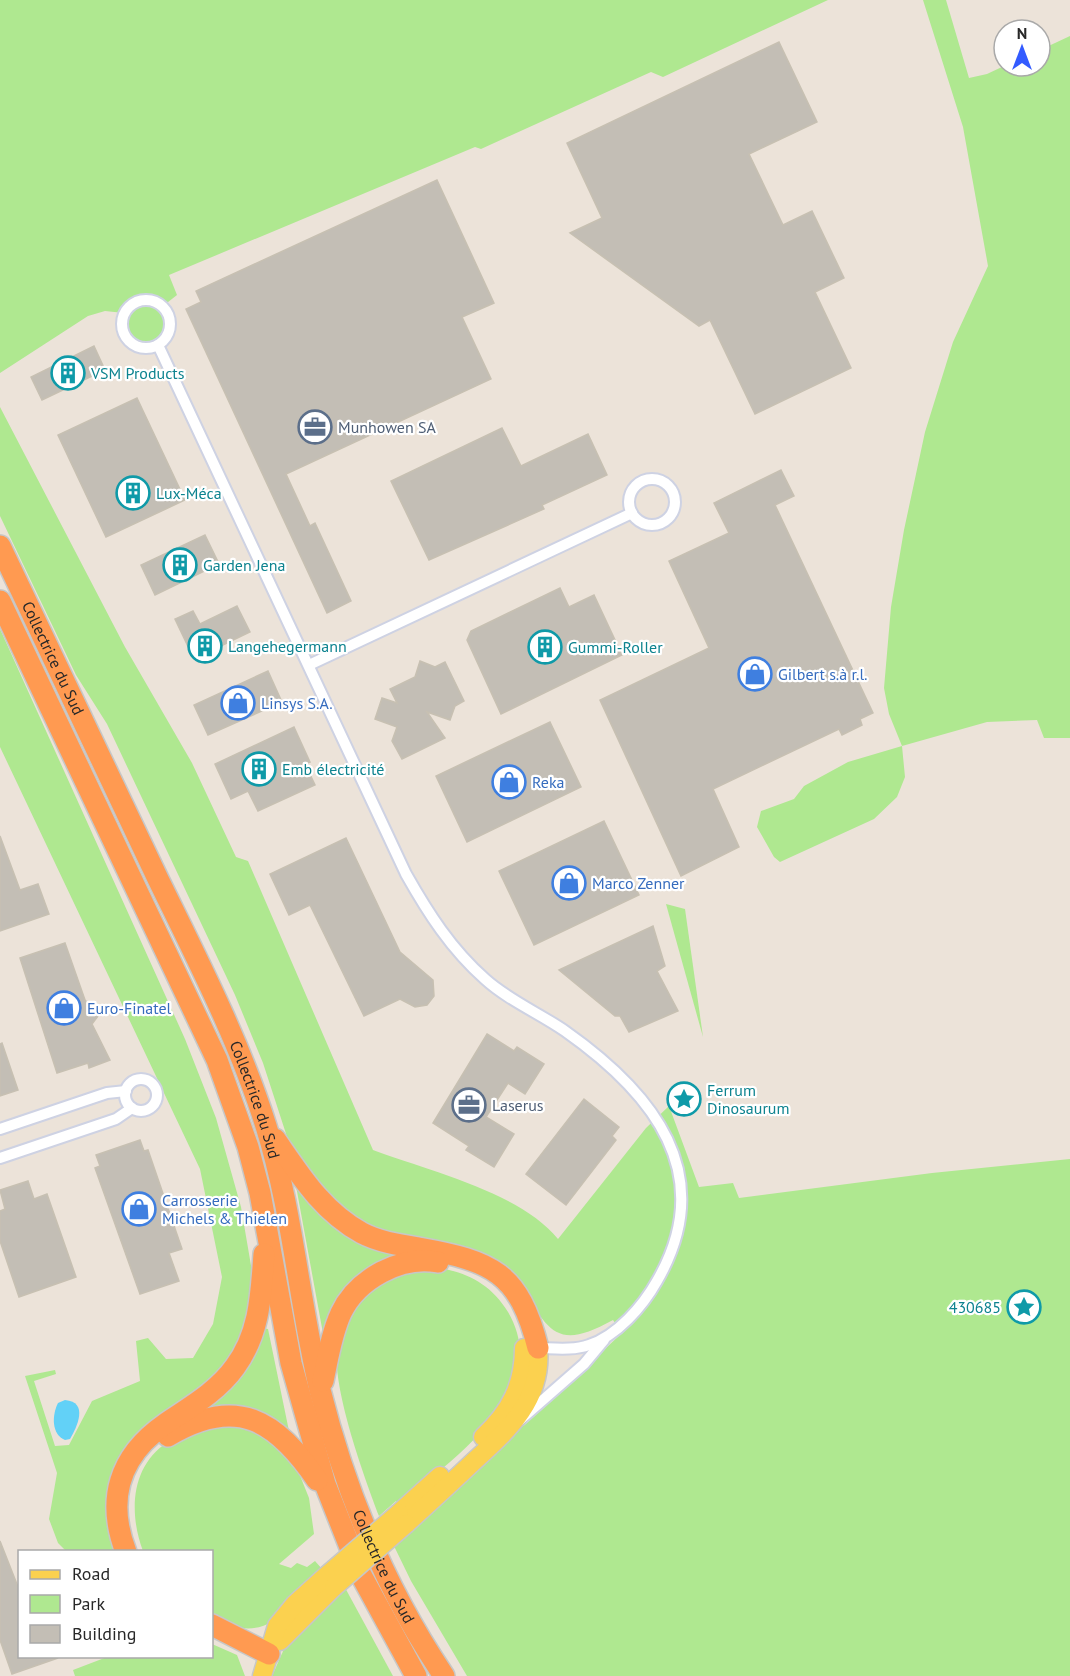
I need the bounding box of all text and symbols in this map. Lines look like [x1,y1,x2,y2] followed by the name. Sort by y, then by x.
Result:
[992,18,1052,78] north arrow
[1017,23,1027,43] text: N
[50,355,86,391] building icon: VSM Products
[90,363,185,383] place label: VSM Products
[297,409,333,445] office icon: Munhowen SA
[338,417,436,437] place label: Munhowen SA
[115,475,151,511] building icon: Lux-Méca
[156,483,222,503] place label: Lux-Méca
[162,547,198,583] building icon: Garden Jena
[203,555,285,575] place label: Garden Jena
[18,598,89,718] street label: Collectrice du Sud
[187,628,223,664] building icon: Langehegermann
[527,629,563,665] building icon: Gummi-Roller
[228,636,347,656] place label: Langehegermann
[568,637,663,657] place label: Gummi-Roller
[737,656,773,692] shop icon: Gilbert s.à r.l.
[778,664,868,684] place label: Gilbert s.à r.l.
[220,685,256,721] shop icon: Linsys S.A.
[261,693,333,713] place label: Linsys S.A.
[241,751,277,787] building icon: Emb électricité
[282,759,384,779] place label: Emb électricité
[491,764,527,800] shop icon: Reka
[532,772,564,792] place label: Reka
[551,865,587,901] shop icon: Marco Zenner
[592,873,685,893] place label: Marco Zenner
[46,990,82,1026] shop icon: Euro-Finatel
[87,998,172,1018] place label: Euro-Finatel
[225,1038,285,1161] street label: Collectrice du Sud
[707,1080,789,1118] place label: Ferrum Dinosaurum
[666,1081,702,1117] place icon: Ferrum Dinosaurum
[451,1087,487,1123] office icon: Laserus
[492,1095,544,1115] place label: Laserus
[162,1190,287,1228] place label: Carrosserie Michels & Thielen
[121,1191,157,1227] shop icon: Carrosserie Michels & Thielen
[1006,1289,1042,1325] place icon: 430685
[949,1297,1001,1317] place label: 430685
[349,1507,419,1627] street label: Collectrice du Sud
[18,1550,213,1658] legend
[72,1562,110,1585] text: Road
[72,1592,105,1615] text: Park
[72,1622,136,1645] text: Building

